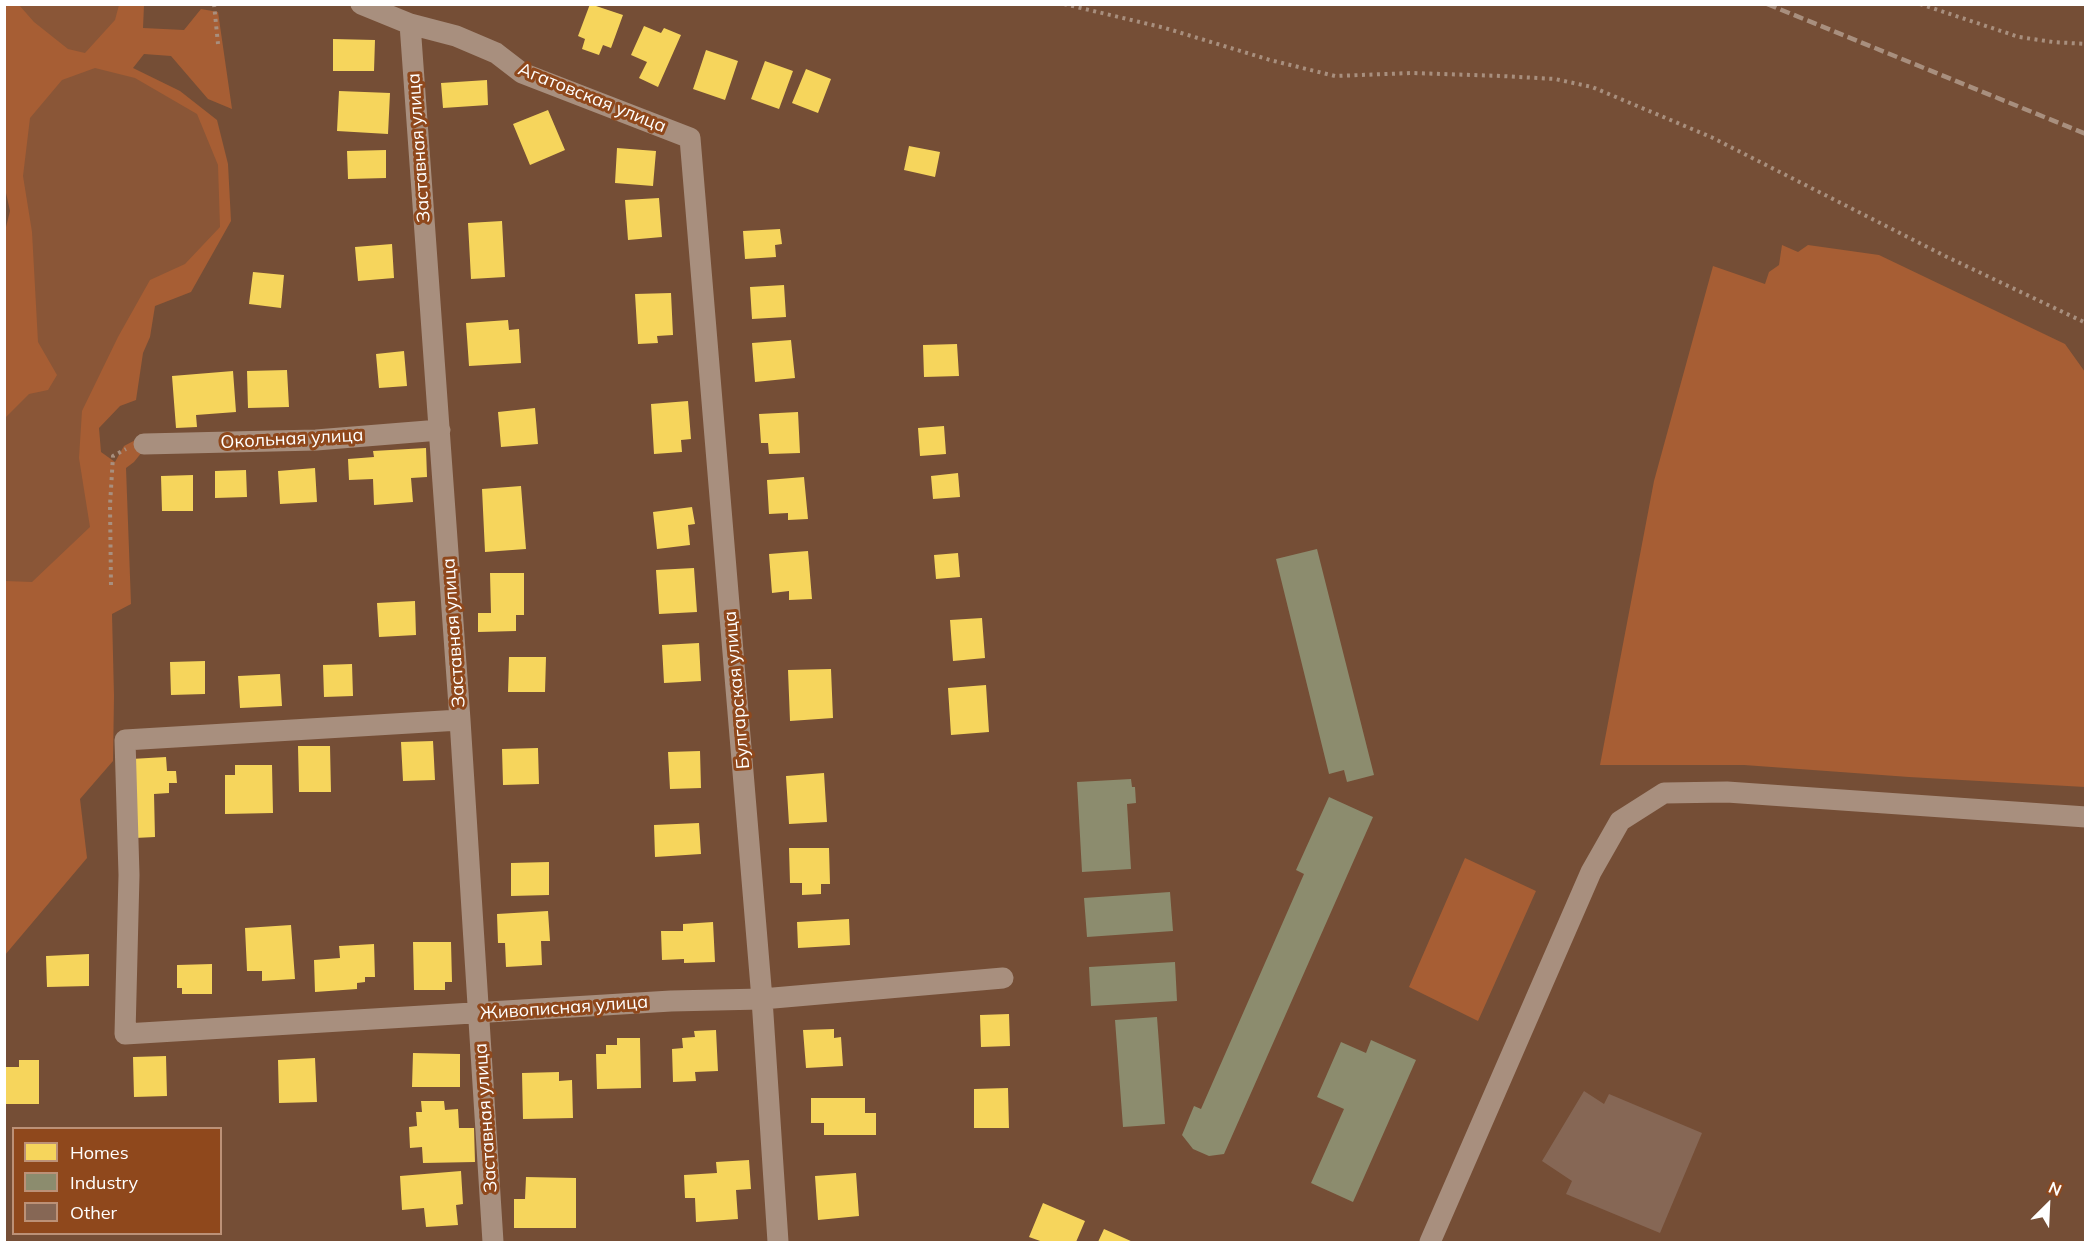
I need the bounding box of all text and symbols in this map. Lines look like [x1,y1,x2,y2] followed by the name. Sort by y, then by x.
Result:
[515,58,669,138] street label: Агатовская улица
[403,73,435,223] street label: Заставная улица
[220,424,364,454] street label: Окольная улица
[438,558,470,708] street label: Заставная улица
[719,610,755,770] street label: Булгарская улица
[479,991,649,1025] street label: Живописная улица
[470,1043,502,1193] street label: Заставная улица
[12,1127,222,1235] legend
[70,1141,129,1164] text: Homes
[70,1171,138,1194] text: Industry
[2018,1175,2078,1235] north arrow
[2046,1177,2065,1200] text: N
[70,1201,117,1224] text: Other

